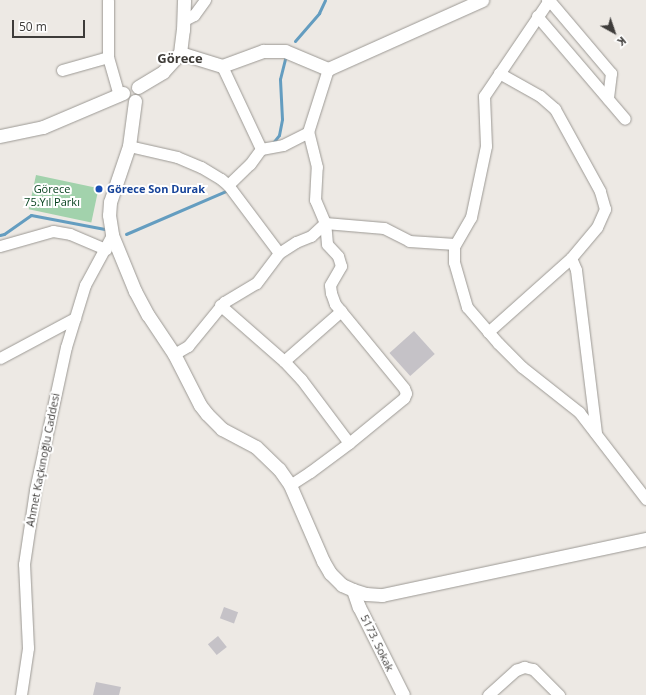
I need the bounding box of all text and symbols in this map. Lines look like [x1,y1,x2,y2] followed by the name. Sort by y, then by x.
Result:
[14,12,87,38] scale bar
[594,12,634,52] north arrow
[19,18,47,35] text: 50 m
[614,33,630,50] text: K
[157,50,203,66] district label: Görece
[107,182,205,196] place label: Görece Son Durak
[24,183,80,209] park label: Görece 75.Yıl Parkı
[94,184,104,194] marker: Görece Son Durak
[24,392,62,528] street label: Ahmet Kaçkınoğlu Caddesi
[358,613,396,673] street label: 5173. Sokak

